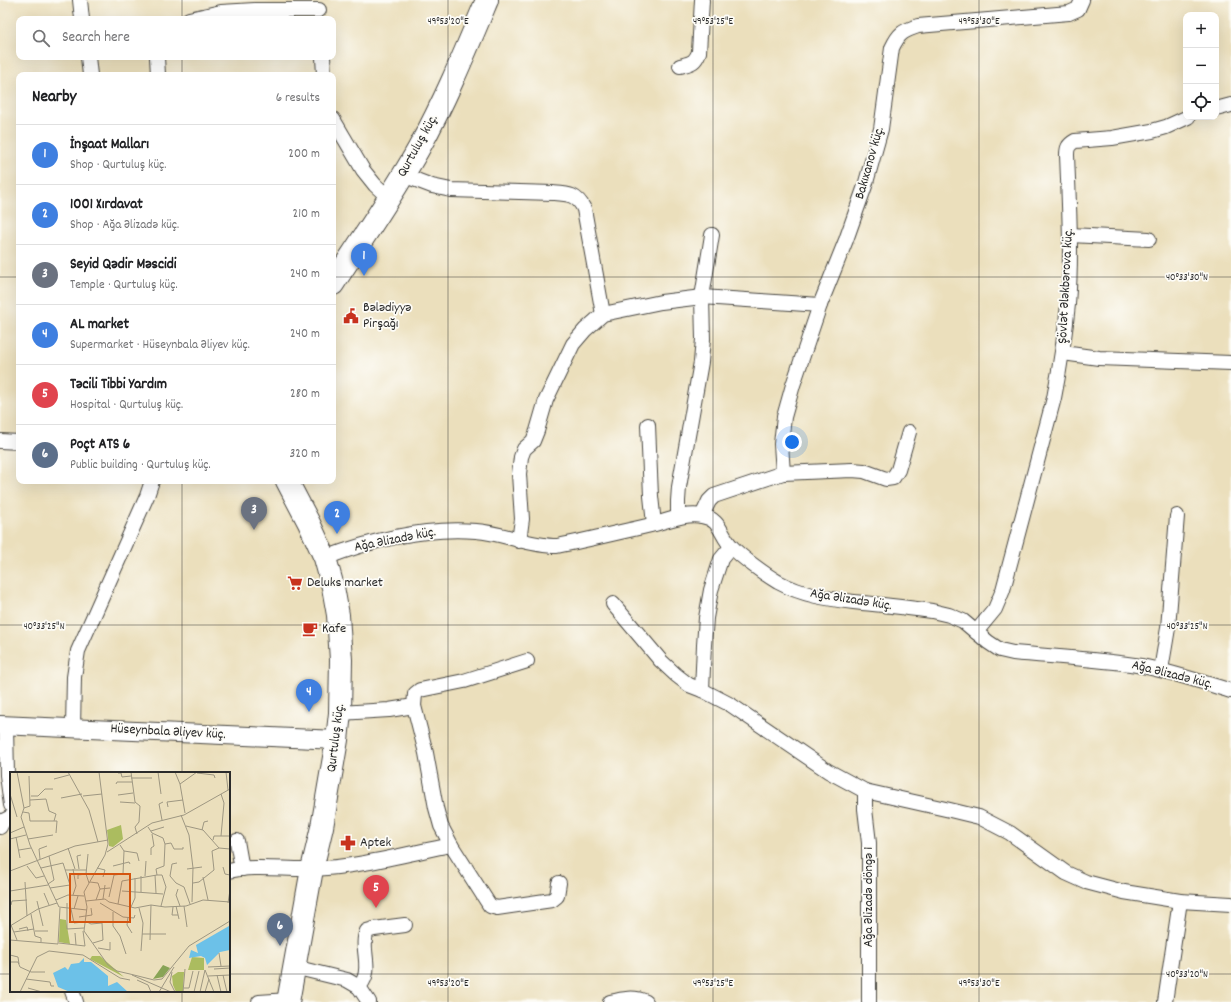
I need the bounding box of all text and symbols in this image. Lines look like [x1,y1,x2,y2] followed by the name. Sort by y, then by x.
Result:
[1183,12,1219,120] map controls
[1183,12,1219,48] button: +
[428,15,469,29] text: 49°53'20"E
[693,15,733,29] text: 49°53'25"E
[959,15,1000,29] text: 49°53'30"E
[16,16,336,60] search box
[30,27,52,49] icon: search
[62,27,130,49] text: Search here
[1183,48,1219,84] button: −
[1183,84,1219,120] button: locate
[32,86,76,110] text: Nearby
[276,89,320,108] text: 6 results
[393,111,443,181] street label: Qurtuluş küç.
[850,124,890,202] street label: Bakıxanov küç.
[70,134,149,156] text: İnşaat Malları
[44,145,46,164] text: 1
[288,145,320,164] text: 200 m
[70,156,166,175] text: Shop · Qurtuluş küç.
[70,194,143,216] text: 1001 Xırdavat
[42,205,48,224] text: 2
[292,205,320,224] text: 210 m
[70,216,179,235] text: Shop · Ağa Əlizadə küç.
[1053,228,1079,344] street label: Şövlət Ələkbərova küç.
[351,243,377,276] pin: 1
[70,254,176,276] text: Seyid Qədir Məscidi
[42,265,48,284] text: 3
[290,265,320,284] text: 240 m
[1166,271,1208,285] text: 40°33'30"N
[70,276,178,295] text: Temple · Qurtuluş küç.
[363,298,411,334] place label: Bələdiyyə Pirşağı
[342,307,360,325] public building icon: Bələdiyyə Pirşağı
[70,314,129,336] text: AL market
[42,325,48,344] text: 4
[290,325,320,344] text: 240 m
[70,336,250,355] text: Supermarket · Hüseynbala Əliyev küç.
[70,374,167,396] text: Təcili Tibbi Yardım
[42,385,48,404] text: 5
[290,385,320,404] text: 280 m
[70,396,183,415] text: Hospital · Qurtuluş küç.
[782,432,802,452] your location
[70,434,130,456] text: Poçt ATS 6
[42,445,48,464] text: 6
[290,445,320,464] text: 320 m
[70,456,211,475] text: Public building · Qurtuluş küç.
[241,497,267,530] pin: 3
[324,501,350,534] pin: 2
[352,522,438,558] street label: Ağa Əlizadə küç.
[307,573,383,593] place label: Deluks market
[286,574,304,592] supermarket icon: Deluks market
[809,584,893,616] street label: Ağa Əlizadə küç.
[322,619,346,639] place label: Kafe
[23,620,65,634] text: 40°33'25"N
[301,620,319,638] cafe icon: Kafe
[1166,620,1208,634] text: 40°33'25"N
[1129,655,1215,695] street label: Ağa Əlizadə küç.
[296,679,322,712] pin: 4
[322,703,350,773] street label: Qurtuluş küç.
[110,719,226,745] street label: Hüseynbala Əliyev küç.
[10,772,230,992] inset map
[360,833,391,853] place label: Aptek
[339,834,357,852] pharmacy icon: Aptek
[859,847,879,947] street label: Ağa Əlizadə döngə 1
[363,875,389,908] pin: 5
[267,913,293,946] pin: 6
[1166,968,1208,982] text: 40°33'20"N
[428,977,469,991] text: 49°53'20"E
[693,977,733,991] text: 49°53'25"E
[959,977,1000,991] text: 49°53'30"E

